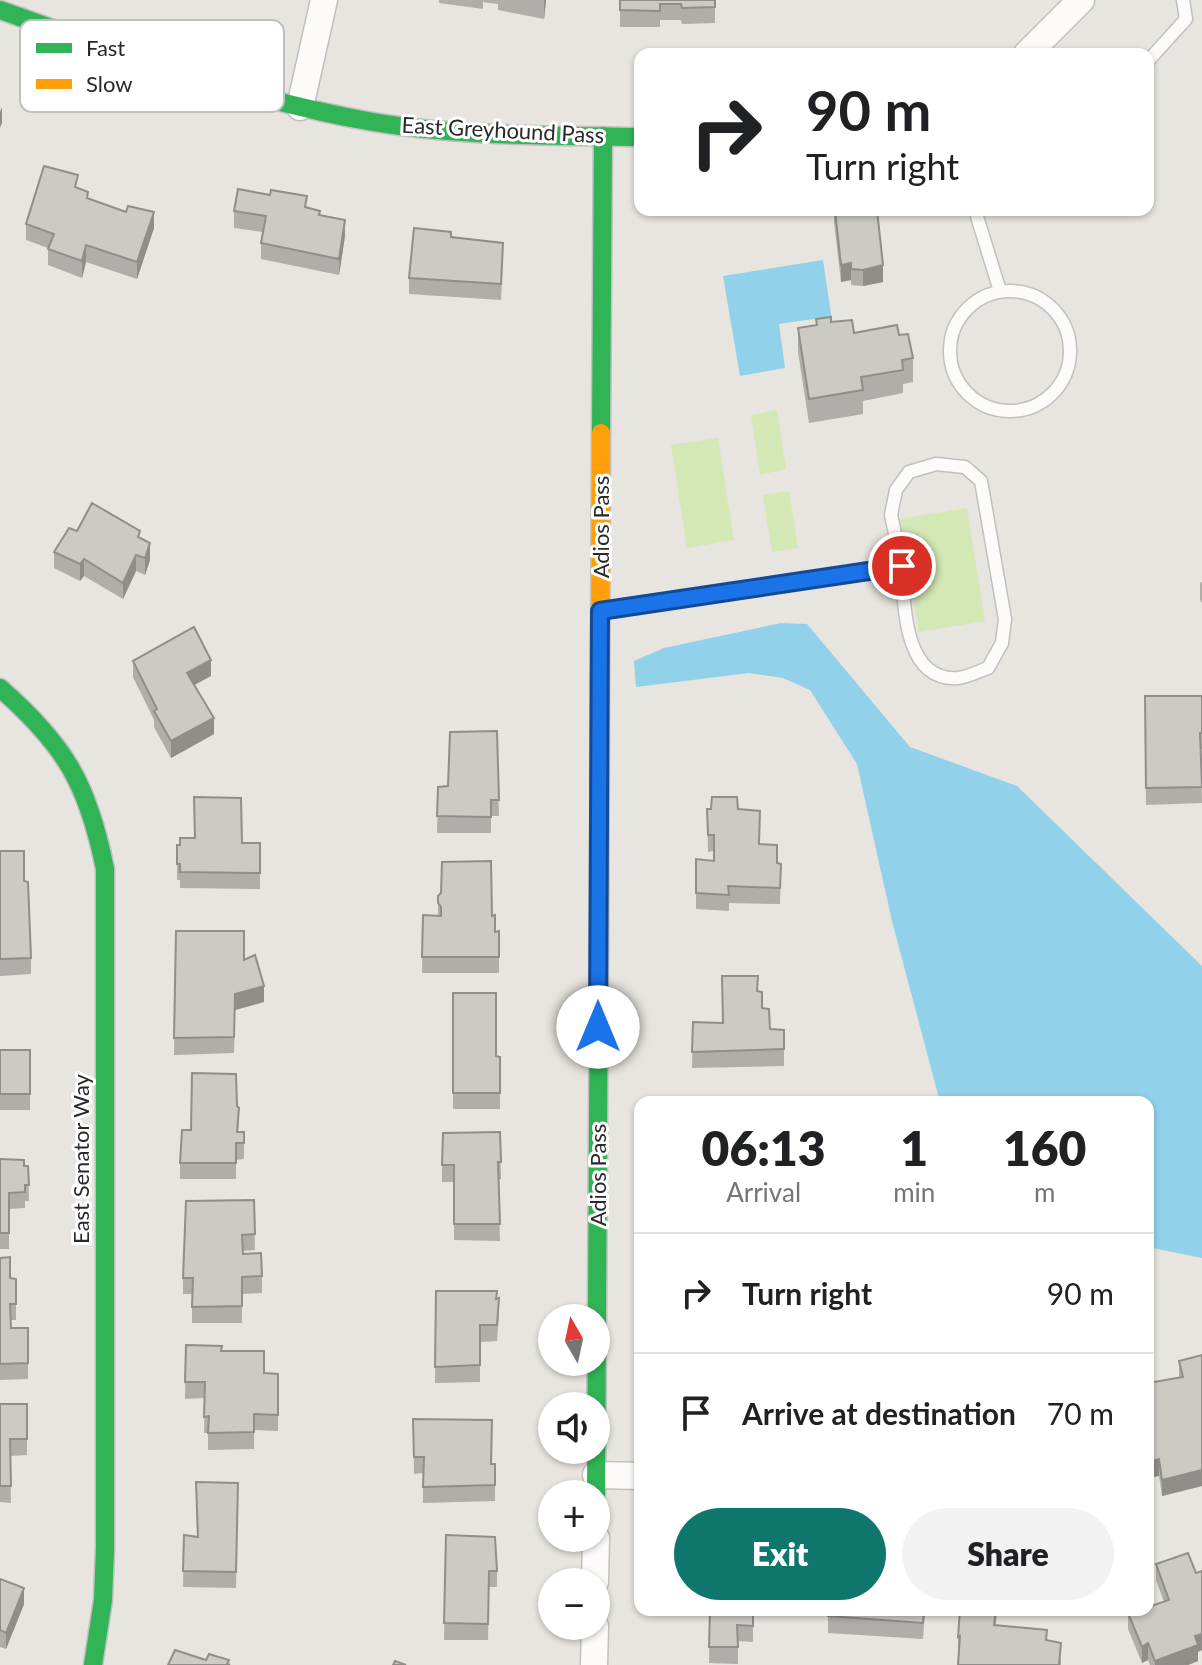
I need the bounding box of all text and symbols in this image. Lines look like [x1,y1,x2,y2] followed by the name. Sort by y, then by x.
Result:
[20,20,284,112] legend
[86,34,125,61] text: Fast
[86,70,133,97] text: Slow
[806,76,931,143] text: 90 m
[674,80,778,184] icon: right
[401,111,605,148] street label: East Greyhound Pass
[806,144,959,188] text: Turn right
[587,476,614,578] street label: Adios Pass
[868,532,936,600] pin
[880,544,924,588] icon: arrive
[556,985,640,1069] position arrow
[67,1073,94,1244] street label: East Senator Way
[702,1119,826,1176] text: 06:13
[900,1119,928,1176] text: 1
[1003,1119,1086,1176] text: 160
[584,1124,611,1226] street label: Adios Pass
[726,1176,801,1208] text: Arrival
[893,1176,935,1208] text: min
[1034,1176,1055,1208] text: m
[674,1271,718,1315] icon: right
[742,1275,872,1311] text: Turn right
[1047,1275,1114,1311] text: 90 m
[538,1304,610,1376] north arrow
[538,1304,610,1640] map controls
[674,1391,718,1435] icon: arrive
[538,1392,610,1464] button: sound
[742,1395,1016,1431] text: Arrive at destination
[1047,1395,1114,1431] text: 70 m
[538,1480,610,1552] button: +
[674,1508,886,1600] button: Exit
[902,1508,1114,1600] button: Share
[538,1568,610,1640] button: −

